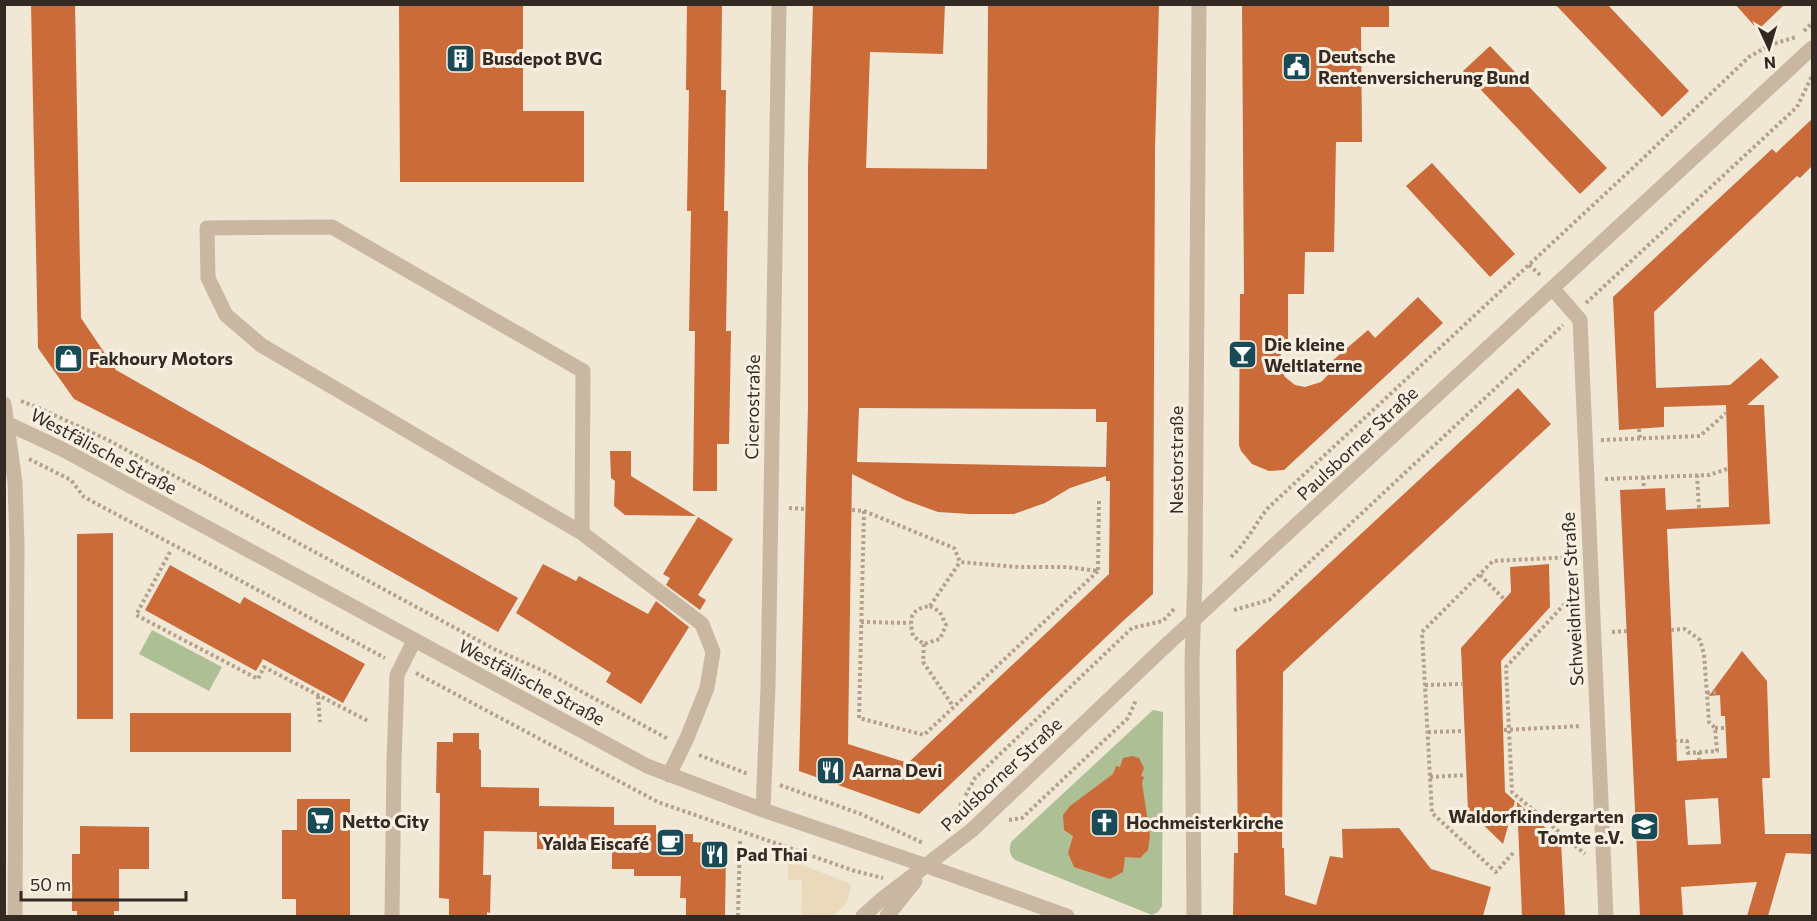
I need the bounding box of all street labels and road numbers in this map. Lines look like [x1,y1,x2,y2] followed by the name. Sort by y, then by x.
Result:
[740,354,764,460] street label: Cicerostraße
[1292,381,1422,505] street label: Paulsborner Straße
[27,403,181,499] street label: Westfälische Straße
[1165,406,1187,514] street label: Nestorstraße
[1556,511,1588,687] street label: Schweidnitzer Straße
[455,634,609,730] street label: Westfälische Straße
[936,712,1066,836] street label: Paulsborner Straße

